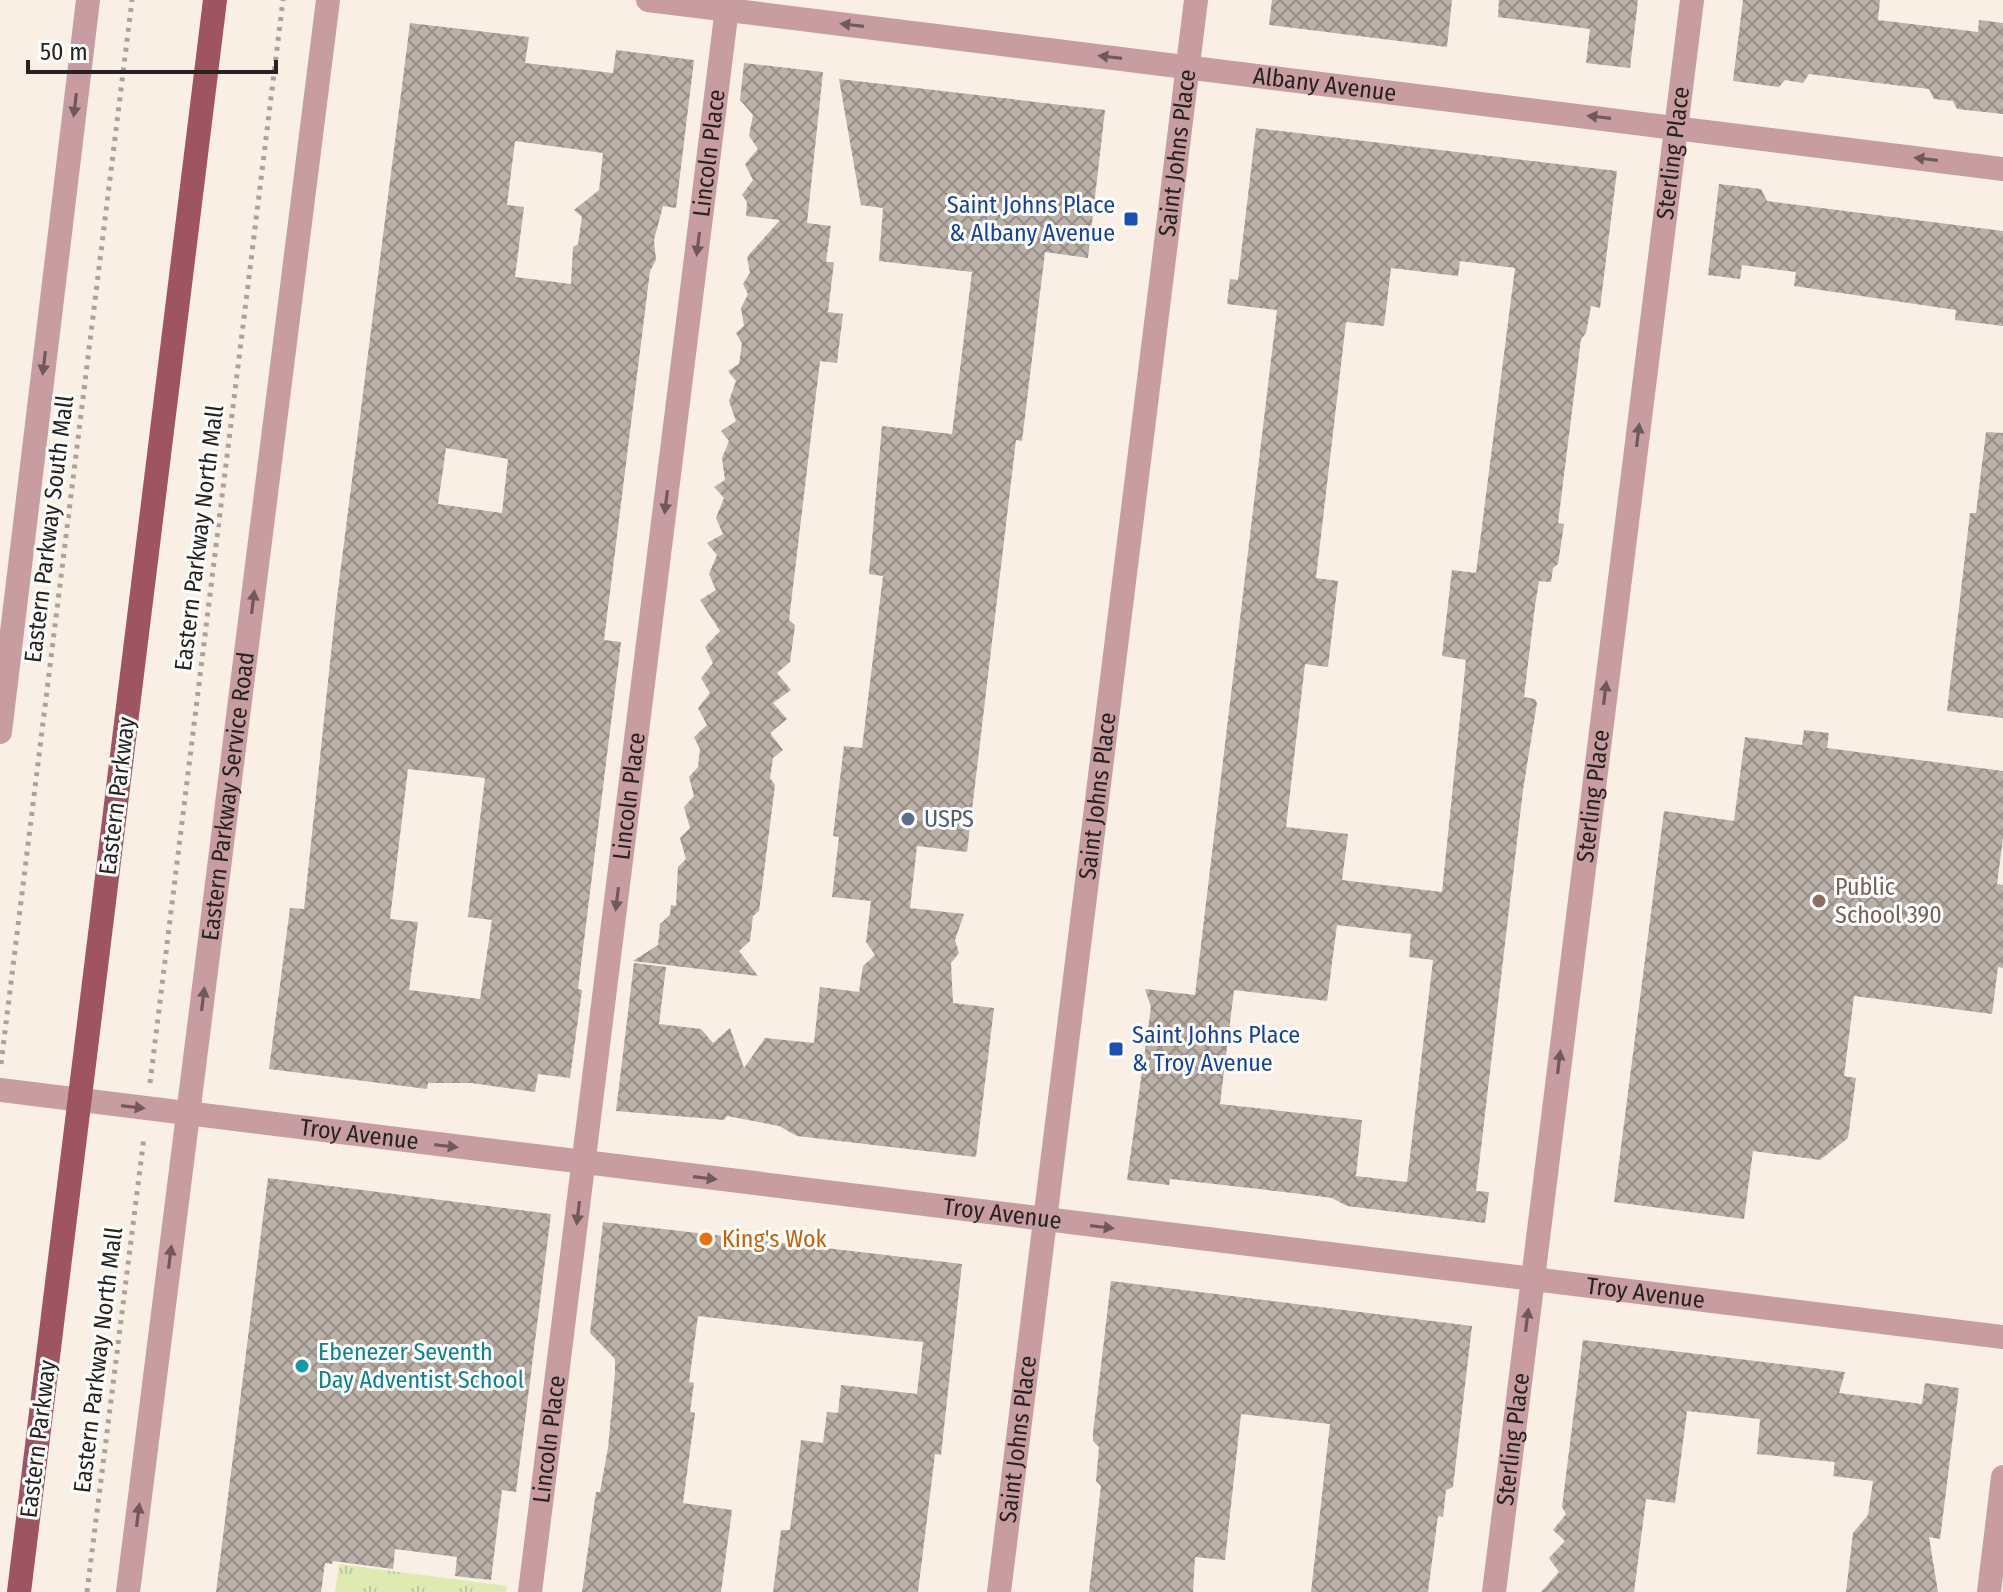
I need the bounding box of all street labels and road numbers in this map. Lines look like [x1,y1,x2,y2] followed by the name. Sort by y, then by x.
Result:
[1251,62,1398,107] street label: Albany Avenue
[1153,68,1201,238] street label: Saint Johns Place
[1651,85,1695,221] street label: Sterling Place
[687,88,731,219] street label: Lincoln Place
[19,394,79,664] street label: Eastern Parkway South Mall
[169,404,229,672] street label: Eastern Parkway North Mall
[196,650,260,942] street label: Eastern Parkway Service Road
[1073,711,1122,881] street label: Saint Johns Place
[93,715,141,877] street label: Eastern Parkway
[1571,728,1615,864] street label: Sterling Place
[607,731,651,862] street label: Lincoln Place
[298,1113,420,1155] street label: Troy Avenue
[942,1192,1063,1235] street label: Troy Avenue
[68,1226,128,1494] street label: Eastern Parkway North Mall
[1585,1272,1706,1314] street label: Troy Avenue
[994,1354,1042,1524] street label: Saint Johns Place
[14,1358,62,1520] street label: Eastern Parkway
[1491,1371,1535,1507] street label: Sterling Place
[527,1374,571,1505] street label: Lincoln Place

